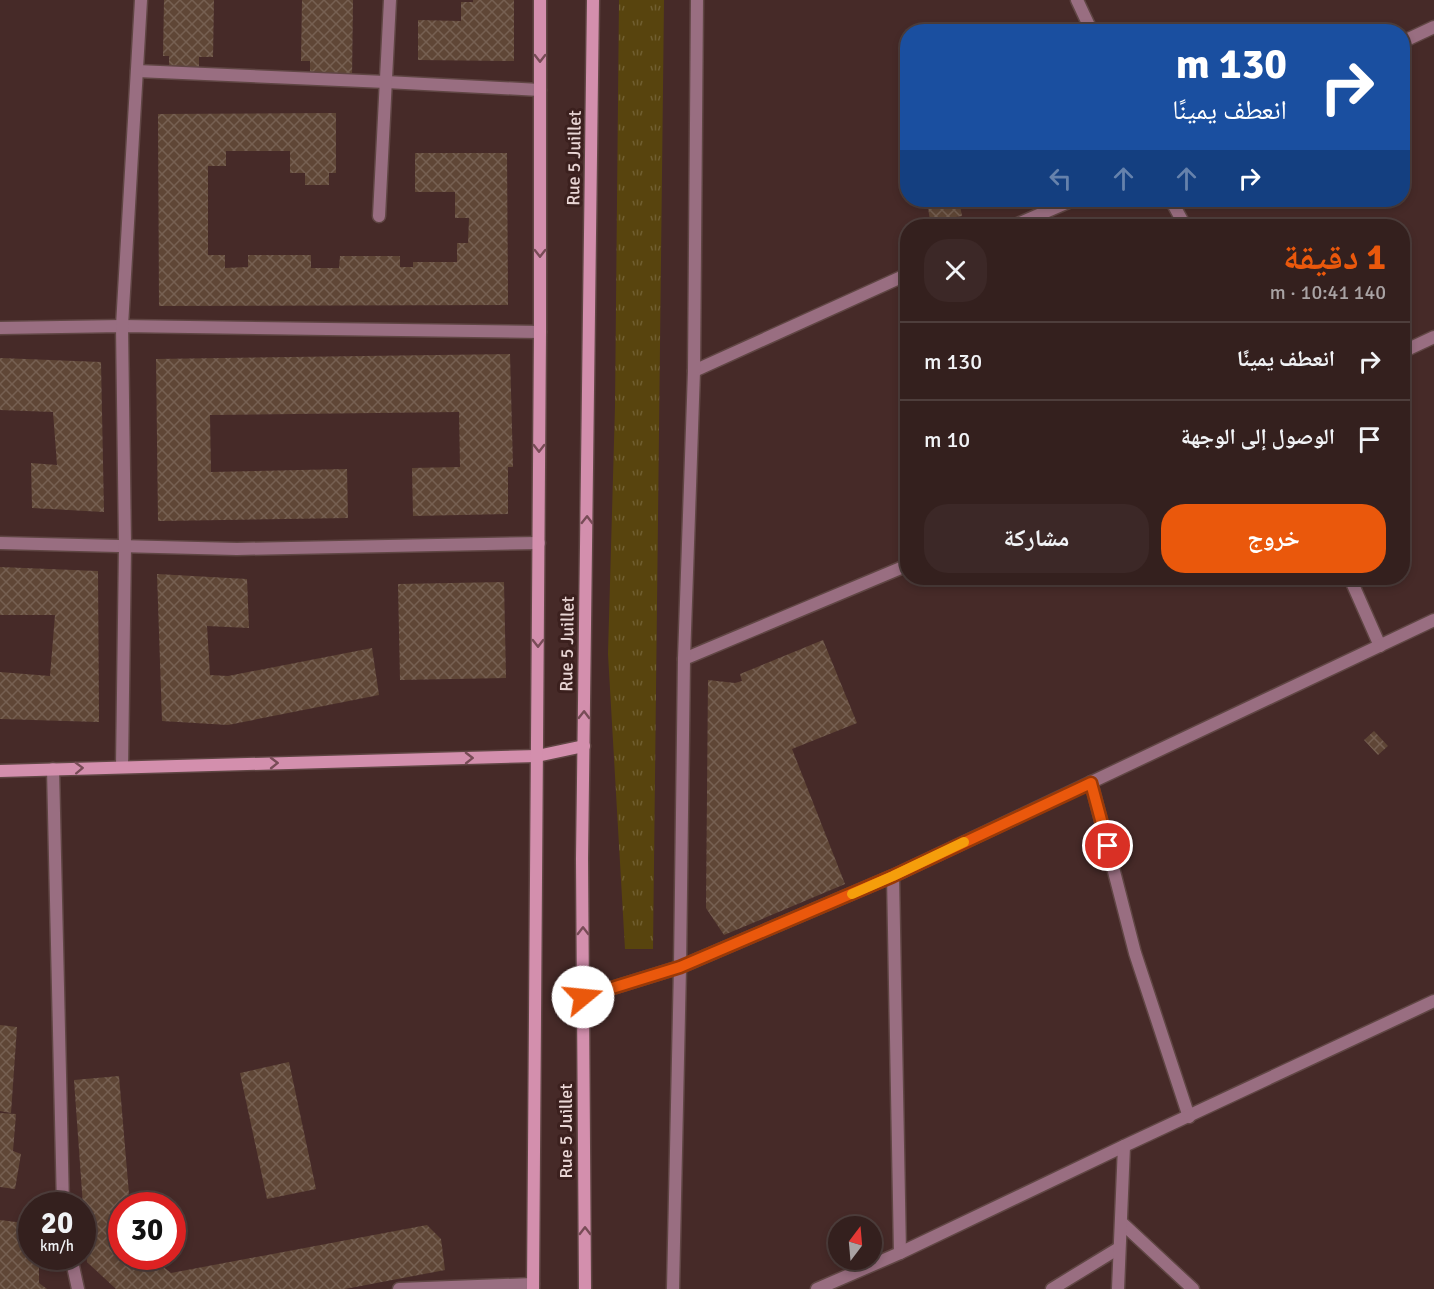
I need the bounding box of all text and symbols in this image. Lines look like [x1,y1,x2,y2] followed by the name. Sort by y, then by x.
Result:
[1176,39,1287,90] text: 130 m
[1308,48,1386,126] icon: right
[534,54,546,63] one-way arrow
[1172,94,1287,127] text: انعطف يمينًا
[562,110,586,206] street label: Rue 5 Juillet
[1044,162,1077,195] icon: left
[1107,162,1140,195] icon: ahead
[1170,162,1203,195] icon: ahead
[1233,162,1266,195] icon: right
[1283,235,1386,280] text: 1 دقيقة
[924,239,987,302] button: close
[534,249,546,258] one-way arrow
[1270,280,1386,305] text: 140 m · 10:41
[1237,345,1335,372] text: انعطف يمينًا
[1353,345,1386,378] icon: right
[924,348,982,375] text: 130 m
[1181,423,1335,450] text: الوصول إلى الوجهة
[1353,423,1386,456] icon: arrive
[924,426,970,453] text: 10 m
[533,444,546,453] one-way arrow
[924,504,1149,573] button: مشاركة
[1161,504,1386,573] button: خروج
[581,515,593,524] one-way arrow
[555,596,579,692] street label: Rue 5 Juillet
[532,639,544,648] one-way arrow
[578,710,590,719] one-way arrow
[465,752,474,764] one-way arrow
[270,757,279,769] one-way arrow
[75,762,84,775] one-way arrow
[1082,820,1133,871] pin
[1091,829,1124,862] icon: arrive
[577,926,589,935] one-way arrow
[551,965,615,1029] position arrow
[555,1083,577,1179] street label: Rue 5 Juillet
[108,1192,186,1270] speed limit sign: 30
[41,1205,73,1242] text: 20
[828,1216,882,1270] north arrow
[828,1216,882,1270] map controls
[579,1226,591,1235] one-way arrow
[40,1237,74,1255] text: km/h

